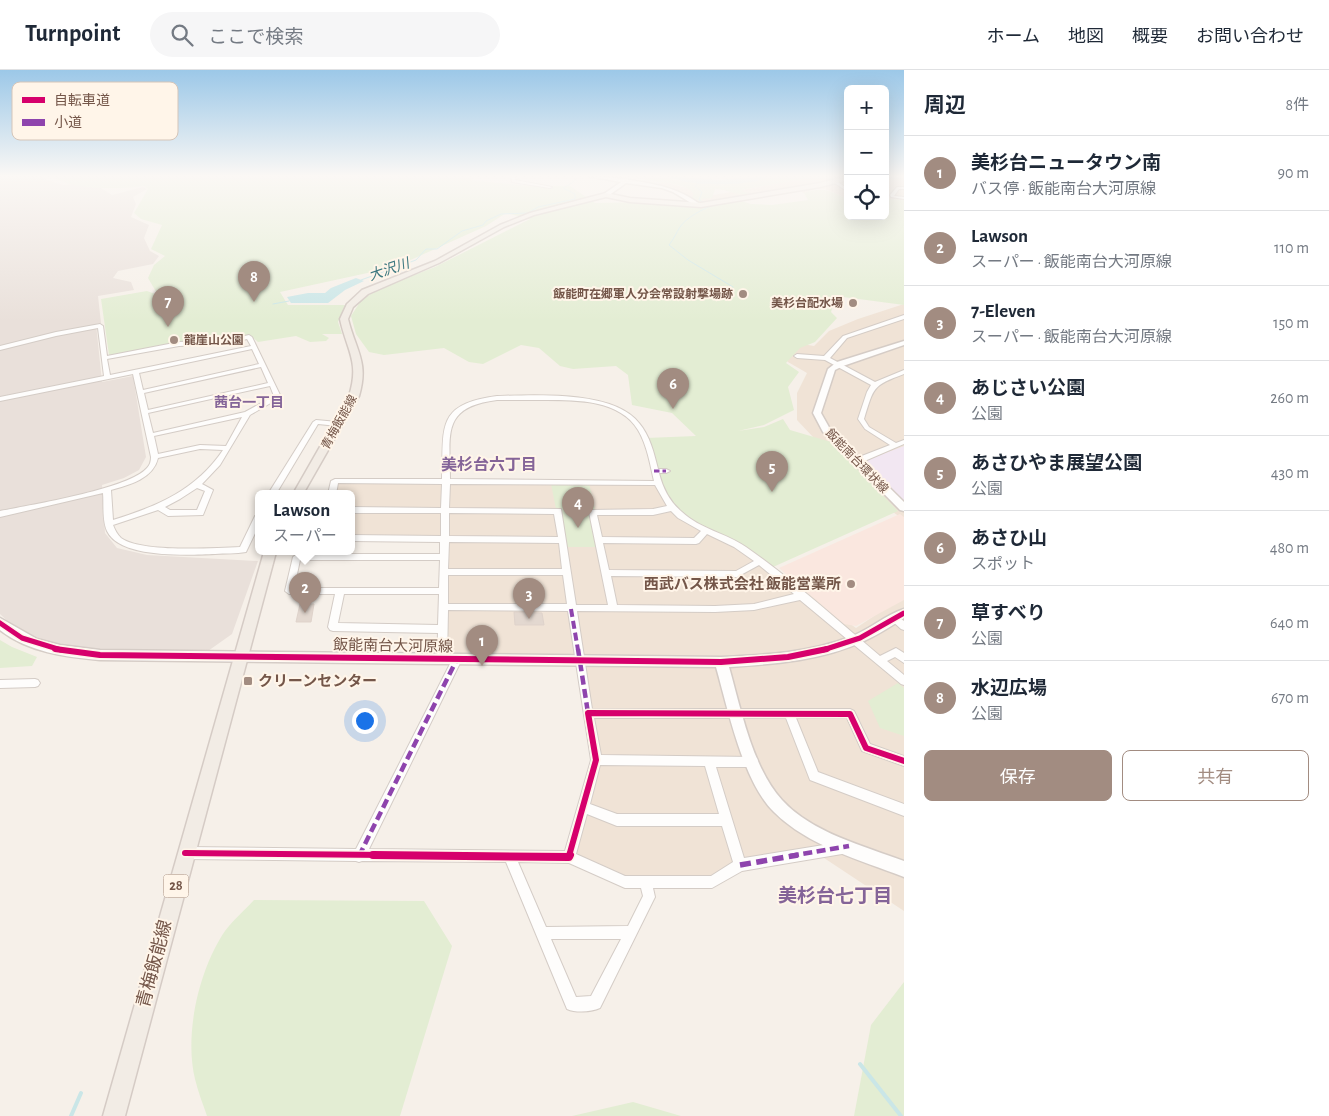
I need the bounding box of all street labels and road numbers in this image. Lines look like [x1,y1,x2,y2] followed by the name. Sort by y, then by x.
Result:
[318,392,359,451] street label: 青梅飯能線
[824,426,891,495] street label: 飯能南台環状線
[333,635,453,655] street label: 飯能南台大河原線
[164,874,188,898] road number: 28
[133,918,175,1010] street label: 青梅飯能線

